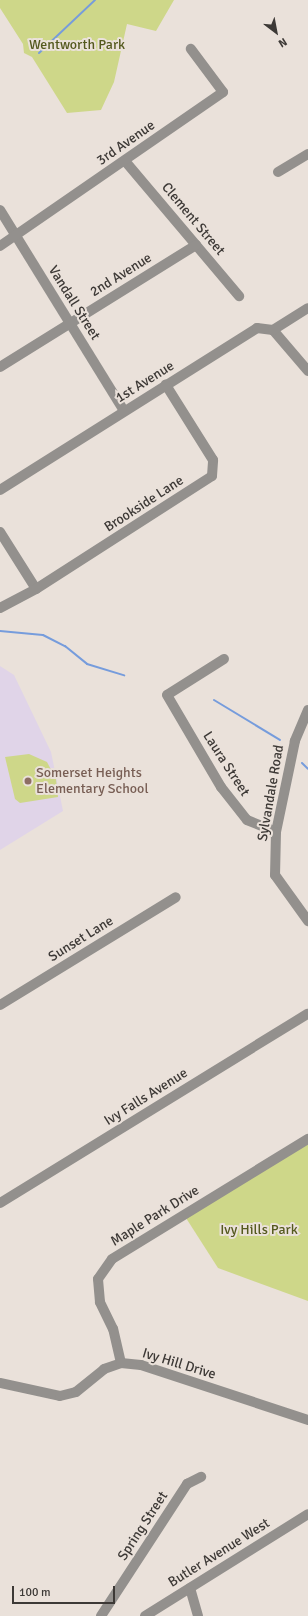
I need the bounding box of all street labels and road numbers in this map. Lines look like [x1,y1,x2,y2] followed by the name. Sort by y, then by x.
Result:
[94,117,158,169] street label: 3rd Avenue
[158,179,228,259] street label: Clement Street
[87,249,155,301] street label: 2nd Avenue
[45,263,103,343] street label: Vandall Street
[113,358,177,406] street label: 1st Avenue
[101,472,187,536] street label: Brookside Lane
[199,729,253,799] street label: Laura Street
[254,743,288,843] street label: Sylvandale Road
[46,913,116,965] street label: Sunset Lane
[101,1065,191,1129] street label: Ivy Falls Avenue
[108,1182,202,1250] street label: Maple Park Drive
[140,1345,218,1383] street label: Ivy Hill Drive
[114,1488,172,1564] street label: Spring Street
[165,1515,273,1591] street label: Butler Avenue West

